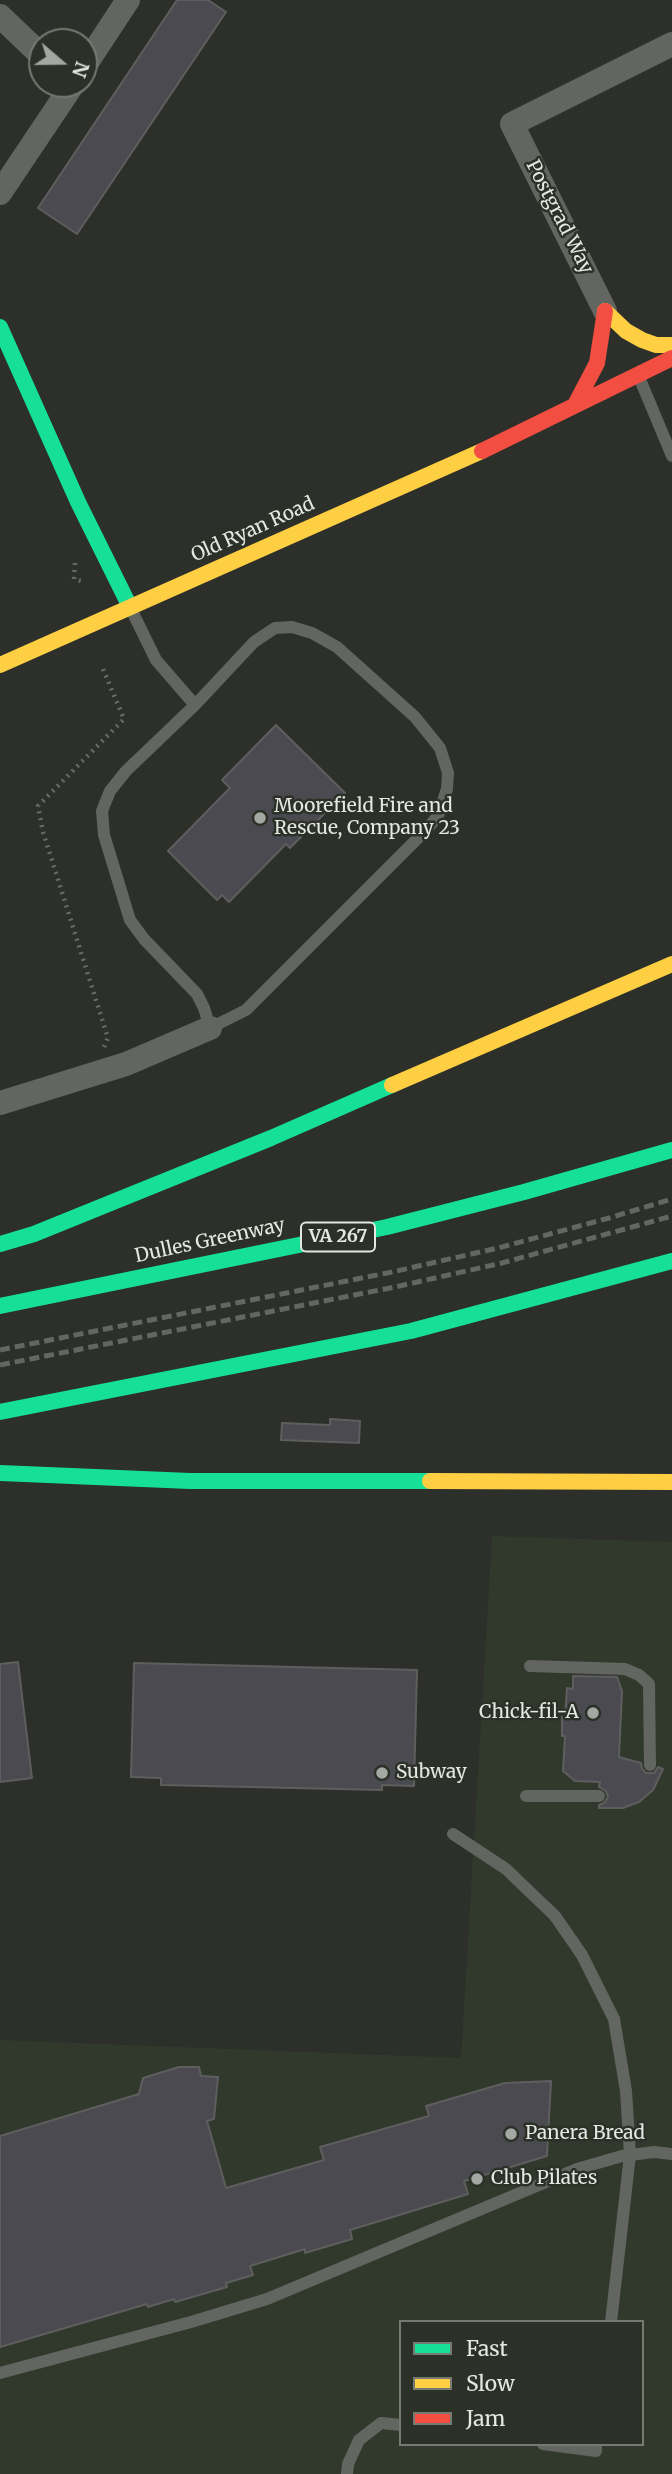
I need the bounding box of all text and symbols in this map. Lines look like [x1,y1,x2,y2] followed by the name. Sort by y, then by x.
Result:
[28,28,98,98] north arrow
[67,58,95,81] text: N
[521,156,597,278] street label: Postgrad Way
[188,493,318,567] street label: Old Ryan Road
[274,796,460,840] place label: Moorefield Fire and Rescue, Company 23
[252,810,268,826] marker: Moorefield Fire and Rescue, Company 23
[133,1214,287,1268] street label: Dulles Greenway
[301,1222,375,1252] road number: VA 267
[479,1702,579,1724] place label: Chick-fil-A
[585,1705,601,1721] marker: Chick-fil-A
[396,1762,467,1784] place label: Subway
[374,1765,390,1781] marker: Subway
[525,2123,645,2145] place label: Panera Bread
[503,2126,519,2142] marker: Panera Bread
[491,2168,597,2190] place label: Club Pilates
[469,2171,485,2187] marker: Club Pilates
[399,2320,644,2446] legend
[466,2335,508,2362] text: Fast
[466,2370,515,2397] text: Slow
[466,2405,505,2432] text: Jam

